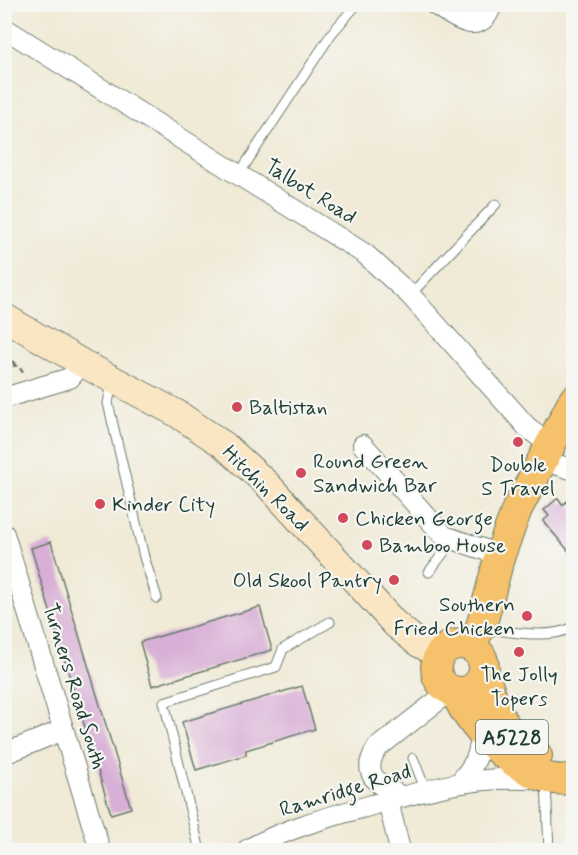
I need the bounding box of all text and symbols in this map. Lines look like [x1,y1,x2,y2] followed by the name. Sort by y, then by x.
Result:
[259,153,362,231] street label: Talbot Road
[249,394,327,422] place label: Baltistan
[230,400,244,414] marker: Baltistan
[511,435,525,449] marker: Double S Travel
[216,439,315,538] street label: Hitchin Road
[313,448,437,500] place label: Round Green Sandwich Bar
[481,451,555,503] place label: Double S Travel
[294,466,308,480] marker: Round Green Sandwich Bar
[112,491,215,519] place label: Kinder City
[93,497,107,511] marker: Kinder City
[355,505,493,535] place label: Chicken George
[336,511,350,525] marker: Chicken George
[379,532,506,560] place label: Bamboo House
[360,538,374,552] marker: Bamboo House
[232,567,382,595] place label: Old Skool Pantry
[387,573,401,587] marker: Old Skool Pantry
[394,591,515,643] place label: Southern Fried Chicken
[35,600,113,773] street label: Turners Road South
[520,609,534,623] marker: Southern Fried Chicken
[512,645,526,659] marker: The Jolly Topers
[480,661,558,713] place label: The Jolly Topers
[476,720,548,754] road number: A5228
[276,758,415,826] street label: Ramridge Road

